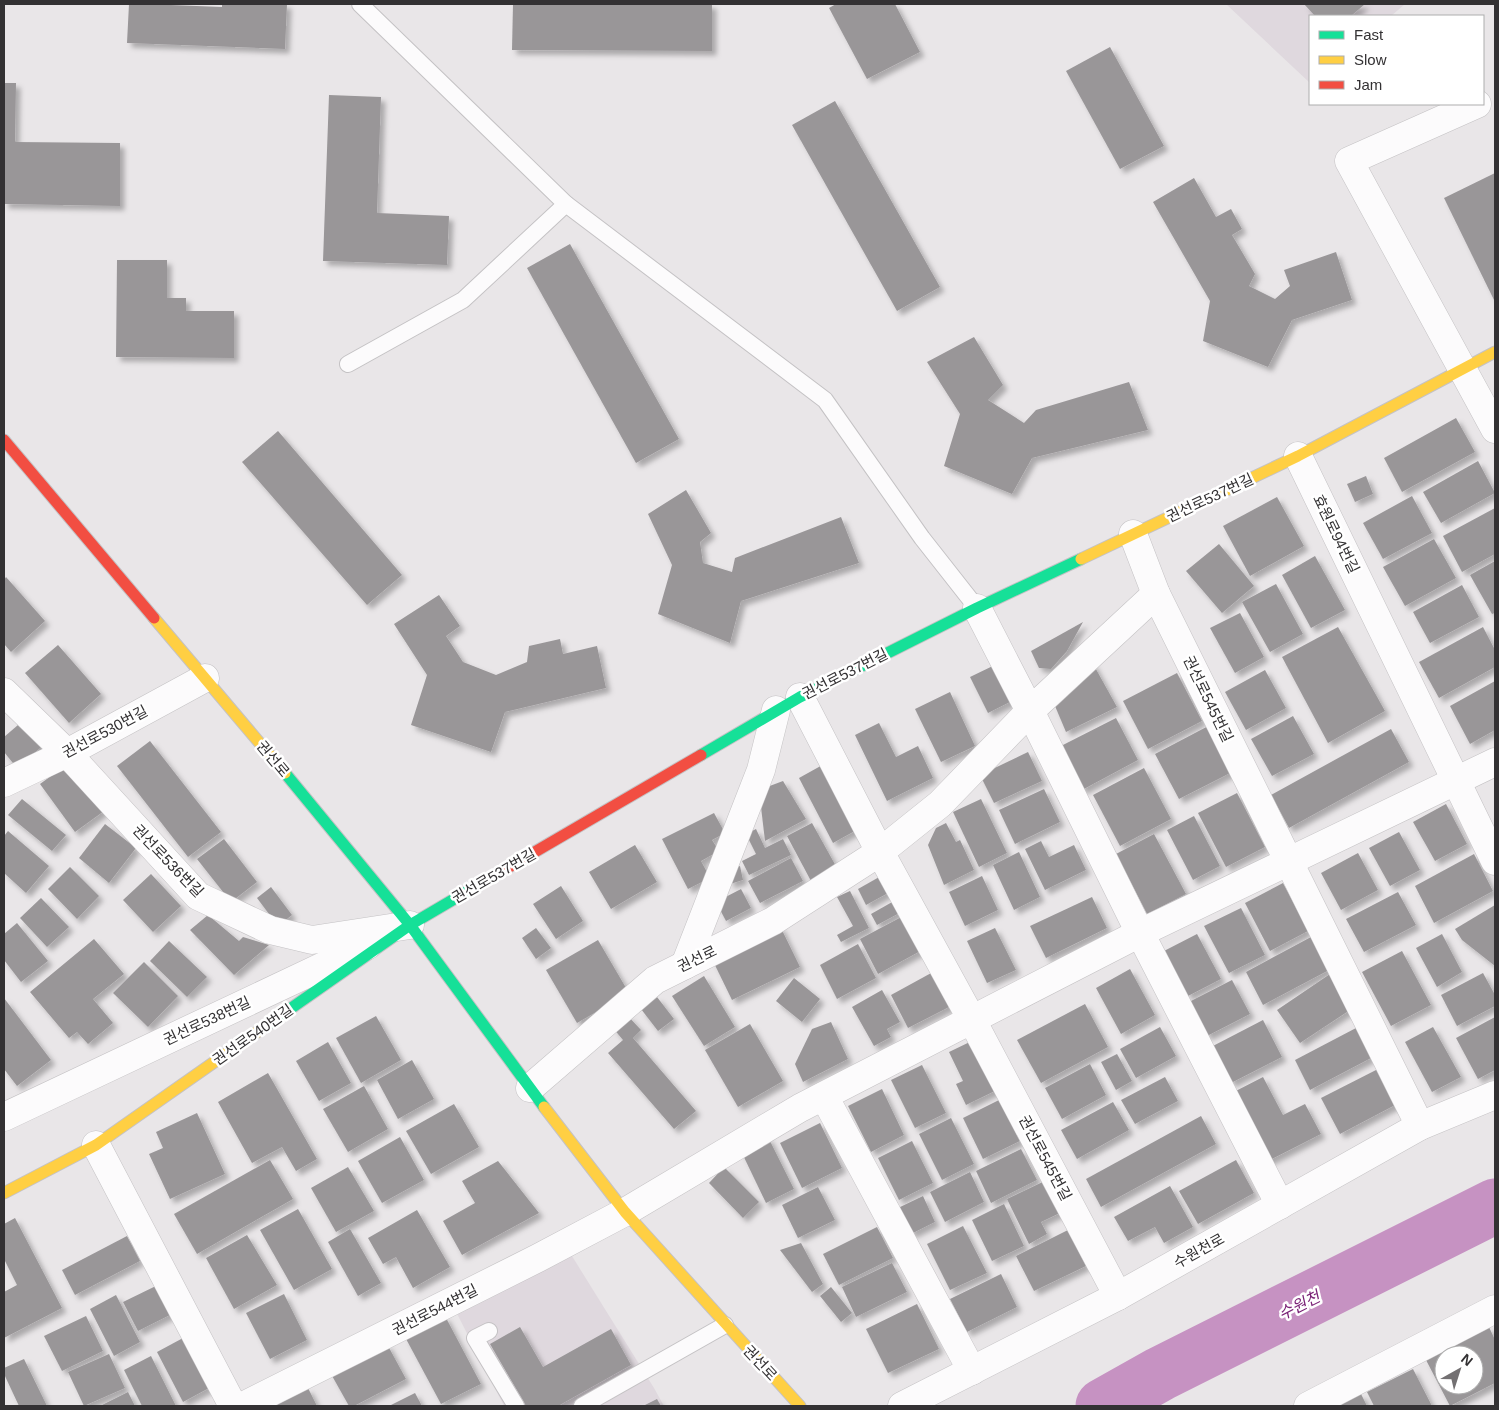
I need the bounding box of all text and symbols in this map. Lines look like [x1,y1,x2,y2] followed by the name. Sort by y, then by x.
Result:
[1309,15,1484,105] legend
[1354,26,1384,43] text: Fast
[1354,51,1387,68] text: Slow
[1354,76,1382,93] text: Jam
[1164,470,1256,525] street label: 권선로537번길
[1310,492,1363,576] street label: 효원로94번길
[799,645,891,702] street label: 권선로537번길
[1180,653,1237,745] street label: 권선로545번길
[59,702,150,761] street label: 권선로530번길
[254,737,293,780] street label: 권선로
[130,821,207,900] street label: 권선로536번길
[449,845,539,906] street label: 권선로537번길
[674,942,719,975] street label: 권선로
[161,993,253,1048] street label: 권선로538번길
[209,1001,296,1069] street label: 권선로540번길
[1016,1112,1075,1203] street label: 권선로545번길
[1170,1230,1227,1271] street label: 수원천로
[389,1281,481,1338] street label: 권선로544번길
[1276,1287,1325,1323] water label: 수원천
[740,1342,781,1384] street label: 권선로
[1434,1345,1484,1395] north arrow
[1458,1350,1476,1369] text: N

